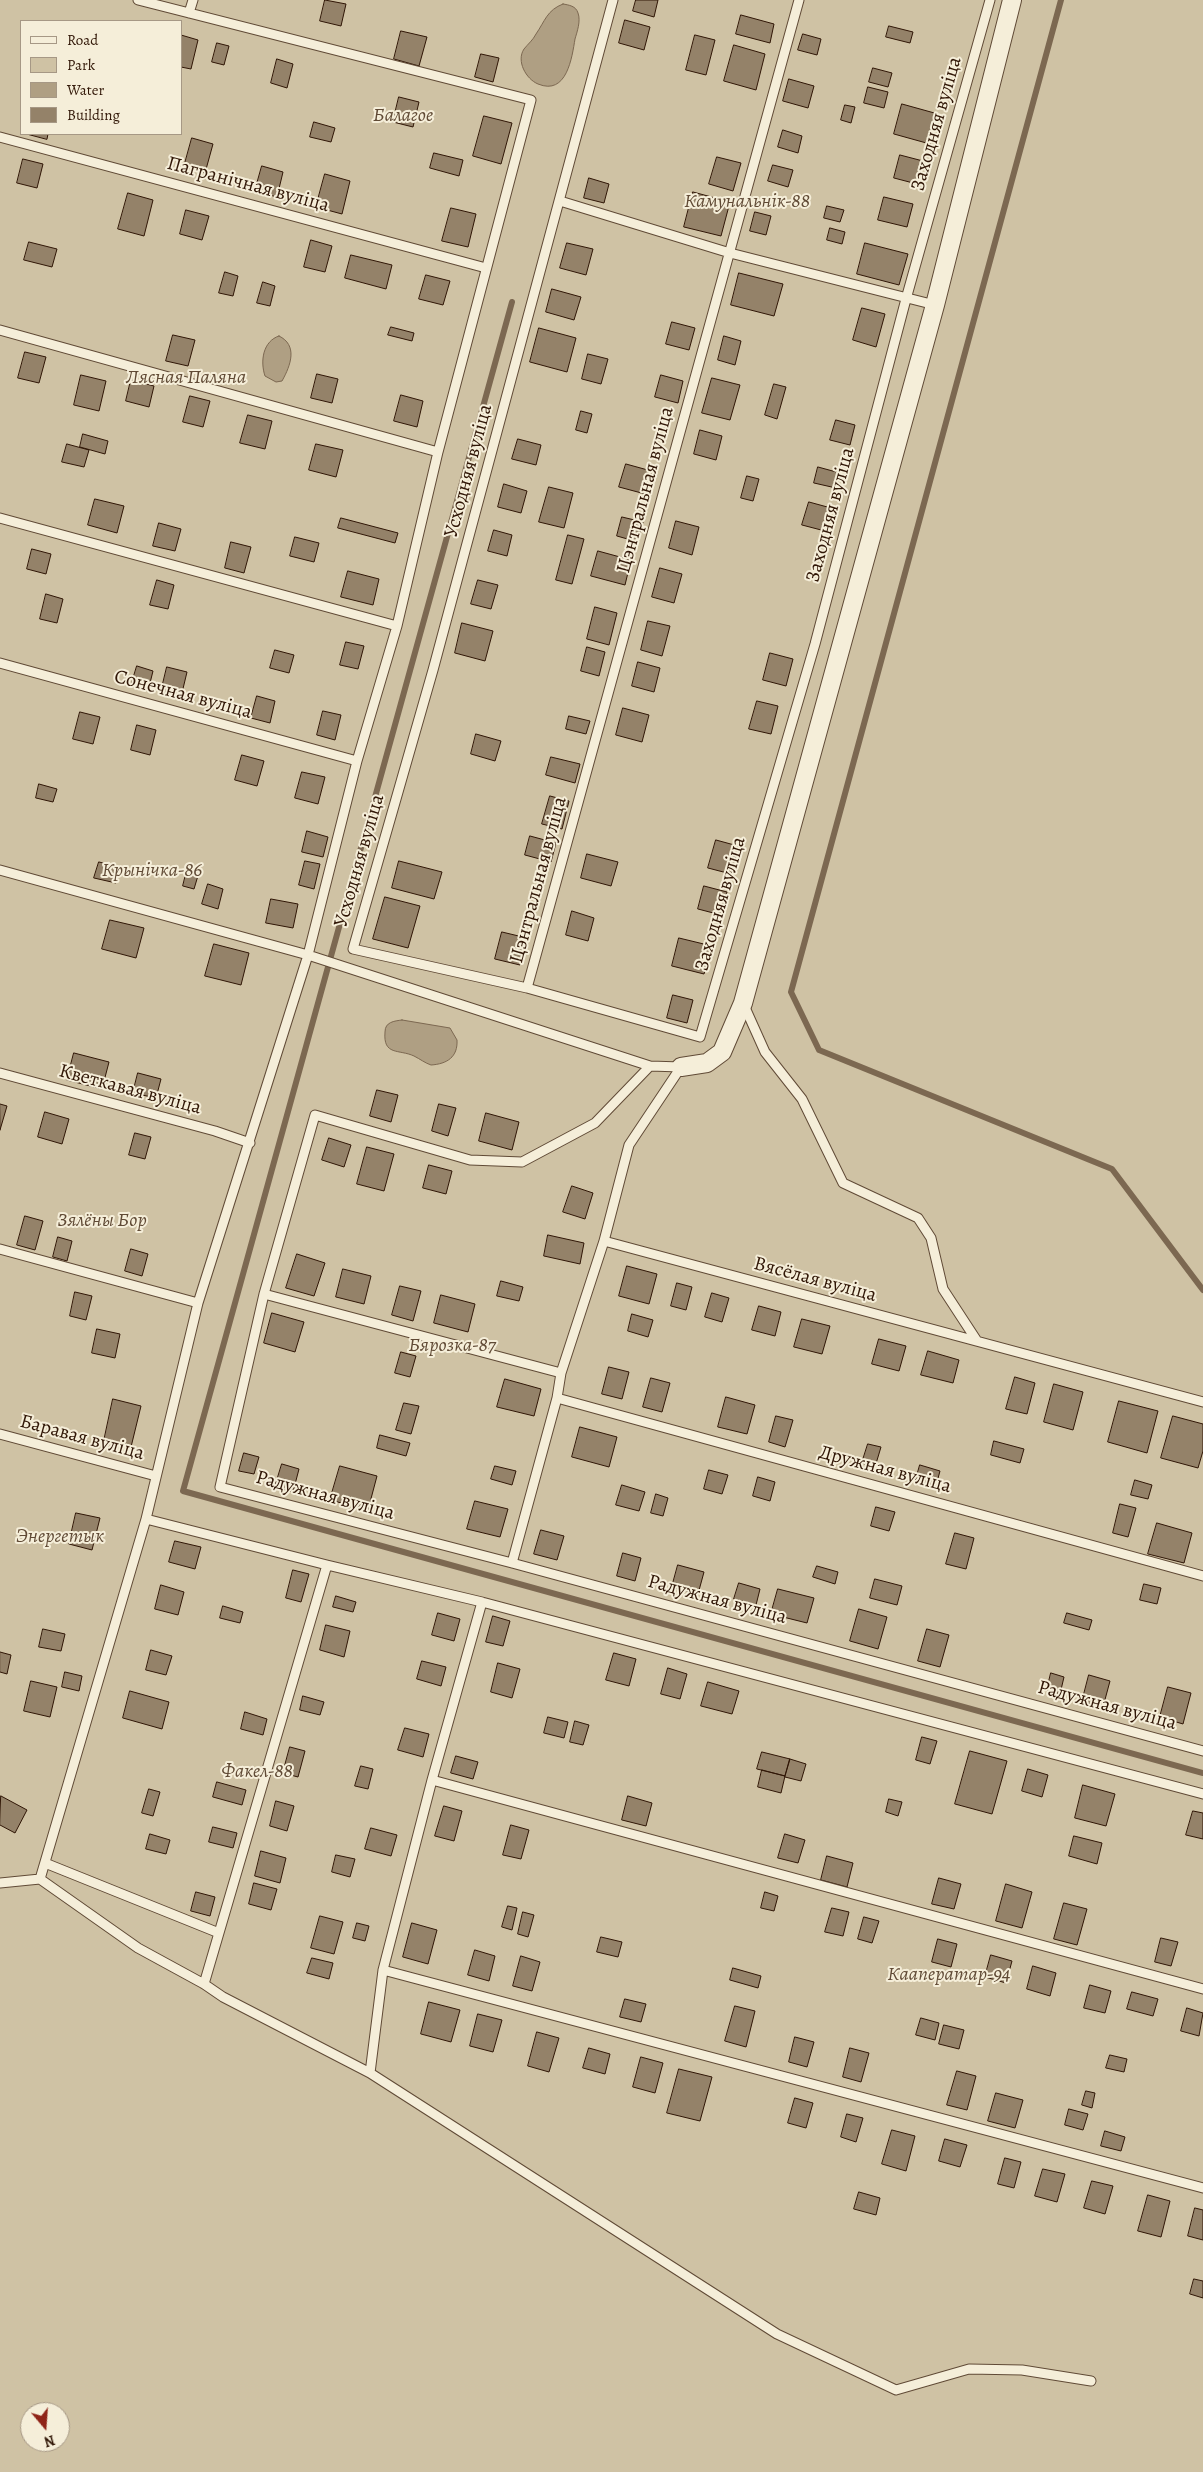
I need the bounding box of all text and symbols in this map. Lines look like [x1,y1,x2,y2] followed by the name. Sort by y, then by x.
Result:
[20,20,182,135] legend
[67,30,98,50] text: Road
[906,54,968,194] street label: Заходняя вуліца
[67,55,95,75] text: Park
[67,80,104,100] text: Water
[373,104,433,128] park label: Балагое
[67,105,120,125] text: Building
[164,152,332,218] street label: Пагранічная вуліца
[684,190,810,214] park label: Камунальнік-88
[126,366,246,390] park label: Лясная Паляна
[440,402,498,540] street label: Усходняя вуліца
[612,404,680,576] street label: Цэнтральная вуліца
[801,445,861,585] street label: Заходняя вуліца
[112,665,254,725] street label: Сонечная вуліца
[330,792,390,930] street label: Усходняя вуліца
[505,794,573,966] street label: Цэнтральная вуліца
[690,834,752,974] street label: Заходняя вуліца
[102,859,202,883] park label: Крынічка-86
[56,1059,204,1121] street label: Кветкавая вуліца
[57,1209,147,1233] park label: Зялёны Бор
[751,1252,879,1308] street label: Вясёлая вуліца
[408,1334,496,1358] park label: Бярозка-87
[17,1410,147,1466] street label: Баравая вуліца
[816,1441,954,1499] street label: Дружная вуліца
[253,1466,397,1526] street label: Радужная вуліца
[16,1525,104,1549] park label: Энергетык
[645,1570,789,1630] street label: Радужная вуліца
[1035,1676,1179,1736] street label: Радужная вуліца
[221,1760,293,1784] park label: Факел-88
[887,1963,1011,1987] park label: Кааператар-94
[20,2402,70,2452] north arrow
[42,2430,57,2451] text: N

